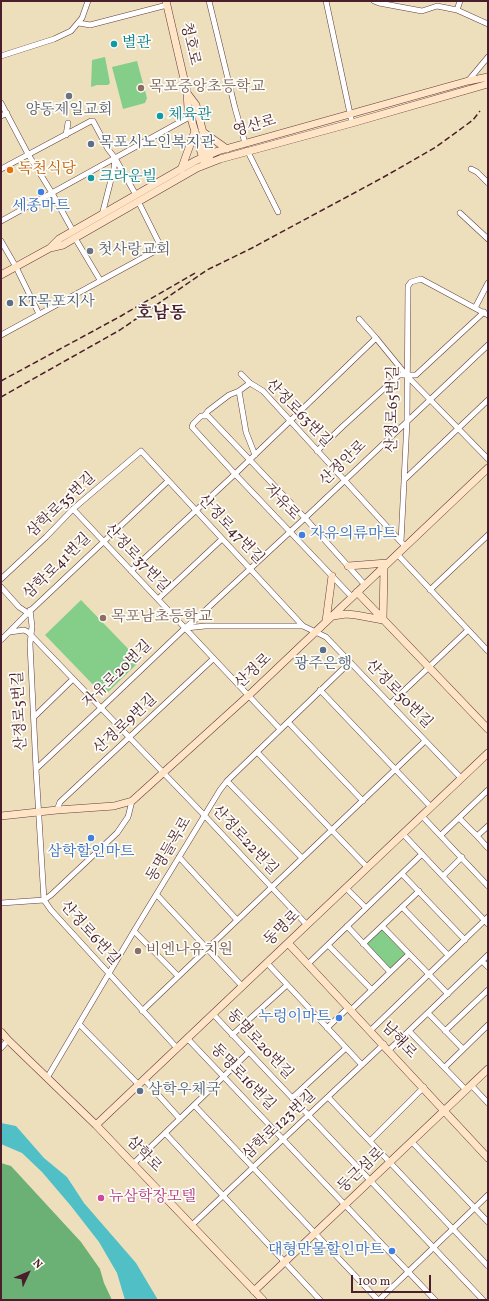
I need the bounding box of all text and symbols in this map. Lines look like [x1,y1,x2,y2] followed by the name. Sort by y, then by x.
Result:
[175,21,203,67] street label: 청호로
[122,35,151,53] place label: 별관
[109,39,119,49] marker: 별관
[149,79,265,97] place label: 목포중앙초등학교
[136,83,146,93] marker: 목포중앙초등학교
[64,91,74,101] marker: 양동제일교회
[26,102,112,120] place label: 양동제일교회
[168,107,211,125] place label: 체육관
[155,111,165,121] marker: 체육관
[232,112,278,142] street label: 영산로
[99,135,215,153] place label: 목포시노인복지관
[86,139,96,149] marker: 목포시노인복지관
[18,161,76,179] place label: 독천식당
[5,165,15,175] marker: 독천식당
[99,169,157,187] place label: 크라운빌
[86,173,96,183] marker: 크라운빌
[36,187,46,197] marker: 세종마트
[12,198,70,216] place label: 세종마트
[98,242,170,260] place label: 첫사랑교회
[85,246,95,256] marker: 첫사랑교회
[18,294,95,312] place label: KT목포지사
[5,298,15,308] marker: KT목포지사
[136,305,186,325] district label: 호남동
[384,365,404,453] street label: 산정로65번길
[261,376,335,452] street label: 산정로63번길
[317,437,371,491] street label: 산정안로
[24,470,100,542] street label: 삼학로35번길
[259,481,303,525] street label: 자유로
[193,491,267,569] street label: 산정로47번길
[100,521,172,597] street label: 산정로37번길
[310,526,397,544] place label: 자유의류마트
[20,530,96,604] street label: 삼학로41번길
[297,530,307,540] marker: 자유의류마트
[111,609,212,627] place label: 목포남초등학교
[98,613,108,623] marker: 목포남초등학교
[80,637,156,713] street label: 자유로20번길
[318,645,328,655] marker: 광주은행
[232,651,276,693] street label: 산정로
[294,656,352,674] place label: 광주은행
[361,657,435,733] street label: 산정로50번길
[10,671,32,751] street label: 산정로5번길
[91,691,161,759] street label: 산정로9번길
[207,802,281,880] street label: 산정로22번길
[144,814,196,886] street label: 동명들목로
[86,833,96,843] marker: 삼학할인마트
[48,844,134,862] place label: 삼학할인마트
[56,898,122,970] street label: 산정로6번길
[261,907,305,951] street label: 동명로
[146,942,233,960] place label: 비엔나유치원
[133,946,143,956] marker: 비엔나유치원
[222,1006,296,1084] street label: 동명로20번길
[259,1009,331,1027] place label: 누렁이마트
[334,1013,344,1023] marker: 누렁이마트
[377,1019,419,1063] street label: 남해로
[206,1041,278,1115] street label: 동명로16번길
[148,1082,220,1100] place label: 삼학우체국
[135,1086,145,1096] marker: 삼학우체국
[240,1088,320,1164] street label: 삼학로123번길
[121,1133,165,1177] street label: 삼학로
[335,1144,389,1198] street label: 둥근섬로
[109,1189,196,1207] place label: 뉴삼학장모텔
[96,1193,106,1203] marker: 뉴삼학장모텔
[268,1242,384,1260] place label: 대형만물할인마트
[387,1246,397,1256] marker: 대형만물할인마트
[8,1253,48,1293] north arrow
[29,1256,45,1272] text: N
[353,1267,433,1293] scale bar
[358,1274,390,1290] text: 100 m

